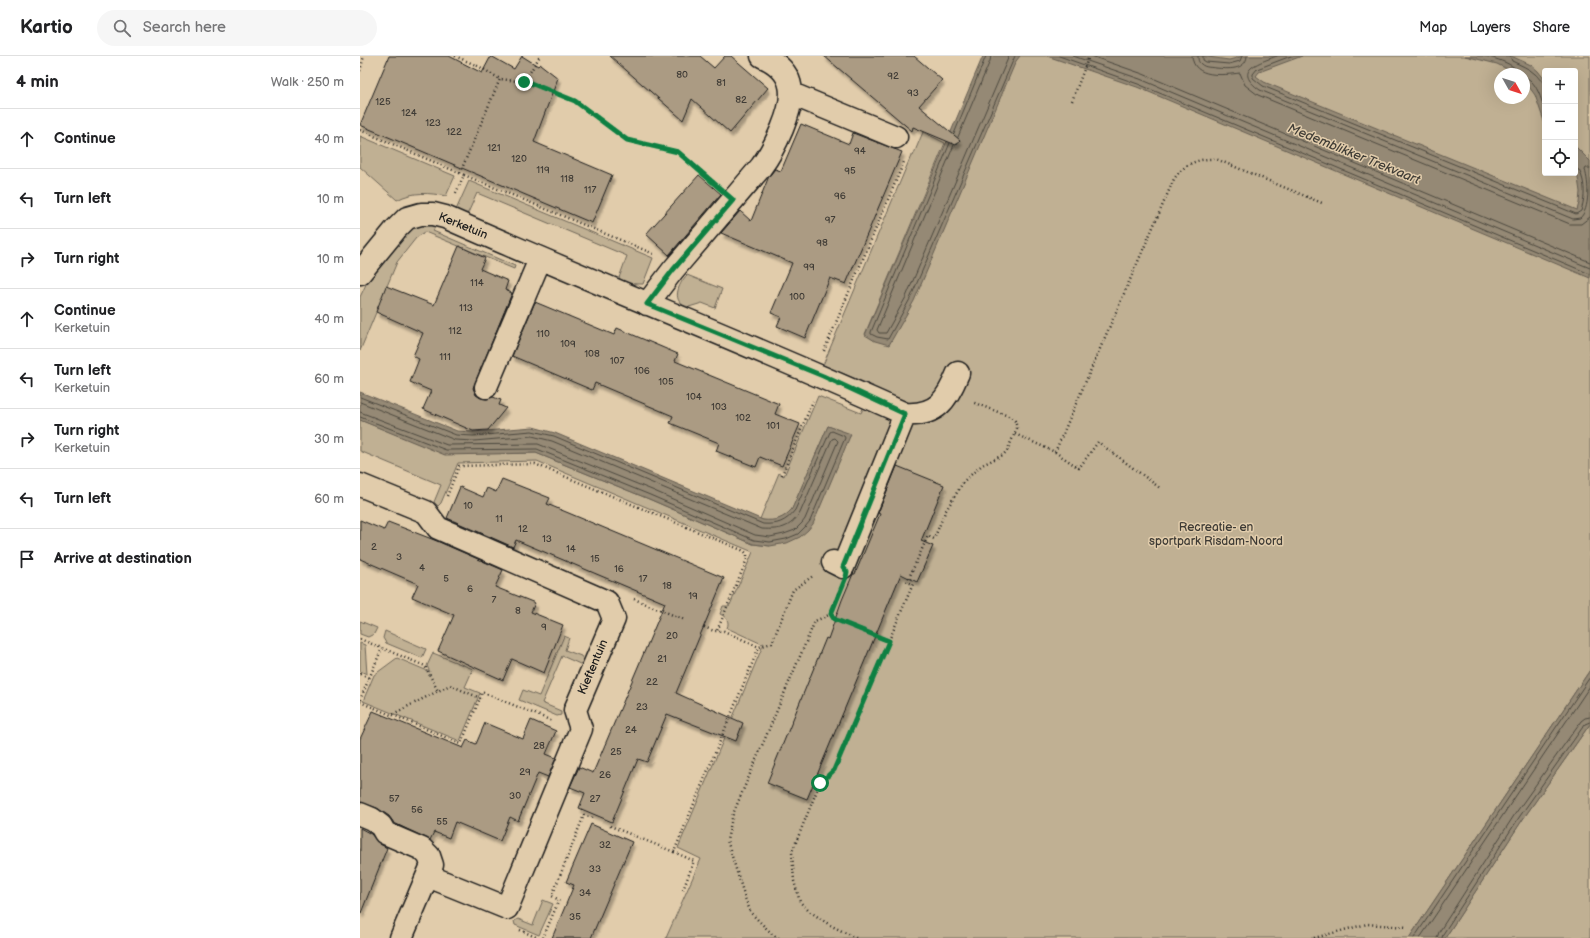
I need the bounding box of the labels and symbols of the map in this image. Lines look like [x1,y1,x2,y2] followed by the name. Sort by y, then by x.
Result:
[1494,68,1530,104] north arrow
[676,69,688,81] house number: 80
[887,70,899,82] house number: 92
[515,73,533,91] route end
[716,77,726,89] house number: 81
[907,87,919,99] house number: 93
[735,94,747,106] house number: 82
[375,96,391,108] house number: 125
[401,107,417,119] house number: 124
[425,117,441,129] house number: 123
[1286,120,1423,188] water label: Medemblikker Trekvaart
[446,126,462,138] house number: 122
[487,142,501,154] house number: 121
[854,145,866,157] house number: 94
[511,153,527,165] house number: 120
[536,164,550,176] house number: 119
[844,165,856,177] house number: 95
[560,173,574,185] house number: 118
[584,184,596,196] house number: 117
[834,190,846,202] house number: 96
[436,209,490,243] street label: Kerketuin
[825,214,835,226] house number: 97
[816,237,828,249] house number: 98
[803,261,815,273] house number: 99
[470,277,484,289] house number: 114
[789,291,805,303] house number: 100
[459,302,473,314] house number: 113
[448,325,462,337] house number: 112
[536,328,550,340] house number: 110
[560,338,576,350] house number: 109
[584,348,600,360] house number: 108
[439,351,451,363] house number: 111
[610,355,624,367] house number: 107
[634,365,650,377] house number: 106
[658,376,674,388] house number: 105
[686,391,702,403] house number: 104
[711,401,727,413] house number: 103
[735,412,751,424] house number: 102
[766,420,780,432] house number: 101
[463,500,473,512] house number: 10
[495,513,503,525] house number: 11
[1149,520,1283,549] park label: Recreatie- en sportpark Risdam-Noord
[518,523,528,535] house number: 12
[542,533,552,545] house number: 13
[371,541,377,553] house number: 2
[566,543,576,555] house number: 14
[396,551,402,563] house number: 3
[590,553,600,565] house number: 15
[419,562,425,574] house number: 4
[614,563,624,575] house number: 16
[443,573,449,585] house number: 5
[639,573,647,585] house number: 17
[662,580,672,592] house number: 18
[467,583,473,595] house number: 6
[688,590,698,602] house number: 19
[492,594,497,606] house number: 7
[515,605,521,617] house number: 8
[541,621,547,633] house number: 9
[666,630,678,642] house number: 20
[575,637,611,697] street label: Kieftentuin
[657,653,667,665] house number: 21
[646,676,658,688] house number: 22
[636,701,648,713] house number: 23
[625,724,637,736] house number: 24
[533,740,545,752] house number: 28
[610,746,622,758] house number: 25
[519,766,531,778] house number: 29
[599,769,611,781] house number: 26
[811,774,829,792] route start
[509,790,521,802] house number: 30
[389,793,399,805] house number: 57
[590,793,600,805] house number: 27
[411,804,423,816] house number: 56
[436,816,448,828] house number: 55
[599,839,611,851] house number: 32
[589,863,601,875] house number: 33
[579,887,591,899] house number: 34
[569,911,581,923] house number: 35

